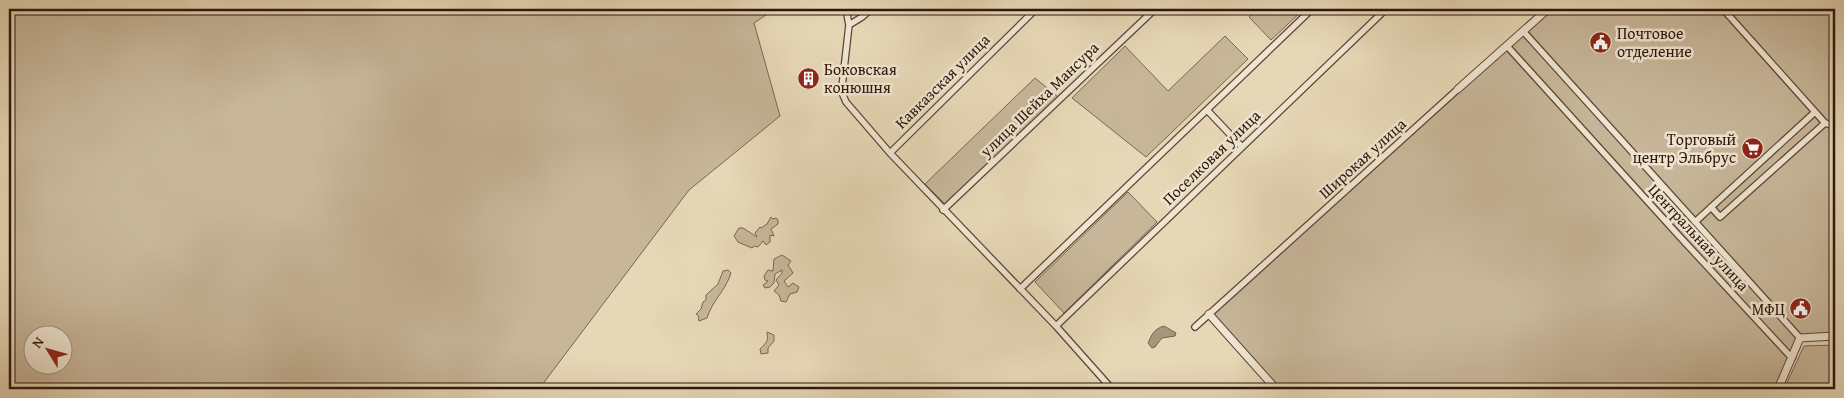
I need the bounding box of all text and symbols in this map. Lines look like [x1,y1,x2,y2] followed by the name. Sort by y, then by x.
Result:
[1617,21,1692,63] place label: Почтовое отделение
[889,28,995,134] street label: Кавказская улица
[1589,30,1613,54] public building icon: Почтовое отделение
[973,35,1104,163] street label: улица Шейха Мансура
[824,57,897,99] place label: Боковская конюшня
[796,66,820,90] building icon: Боковская конюшня
[1156,103,1266,210] street label: Поселковая улица
[1313,112,1411,204] street label: Широкая улица
[1633,127,1736,169] place label: Торговый центр Эльбрус
[1740,136,1764,160] supermarket icon: Торговый центр Эльбрус
[1643,178,1755,296] street label: Центральная улица
[1752,297,1785,321] place label: МФЦ
[1789,297,1813,321] public building icon: МФЦ
[22,326,72,376] north arrow
[27,332,49,352] text: N

